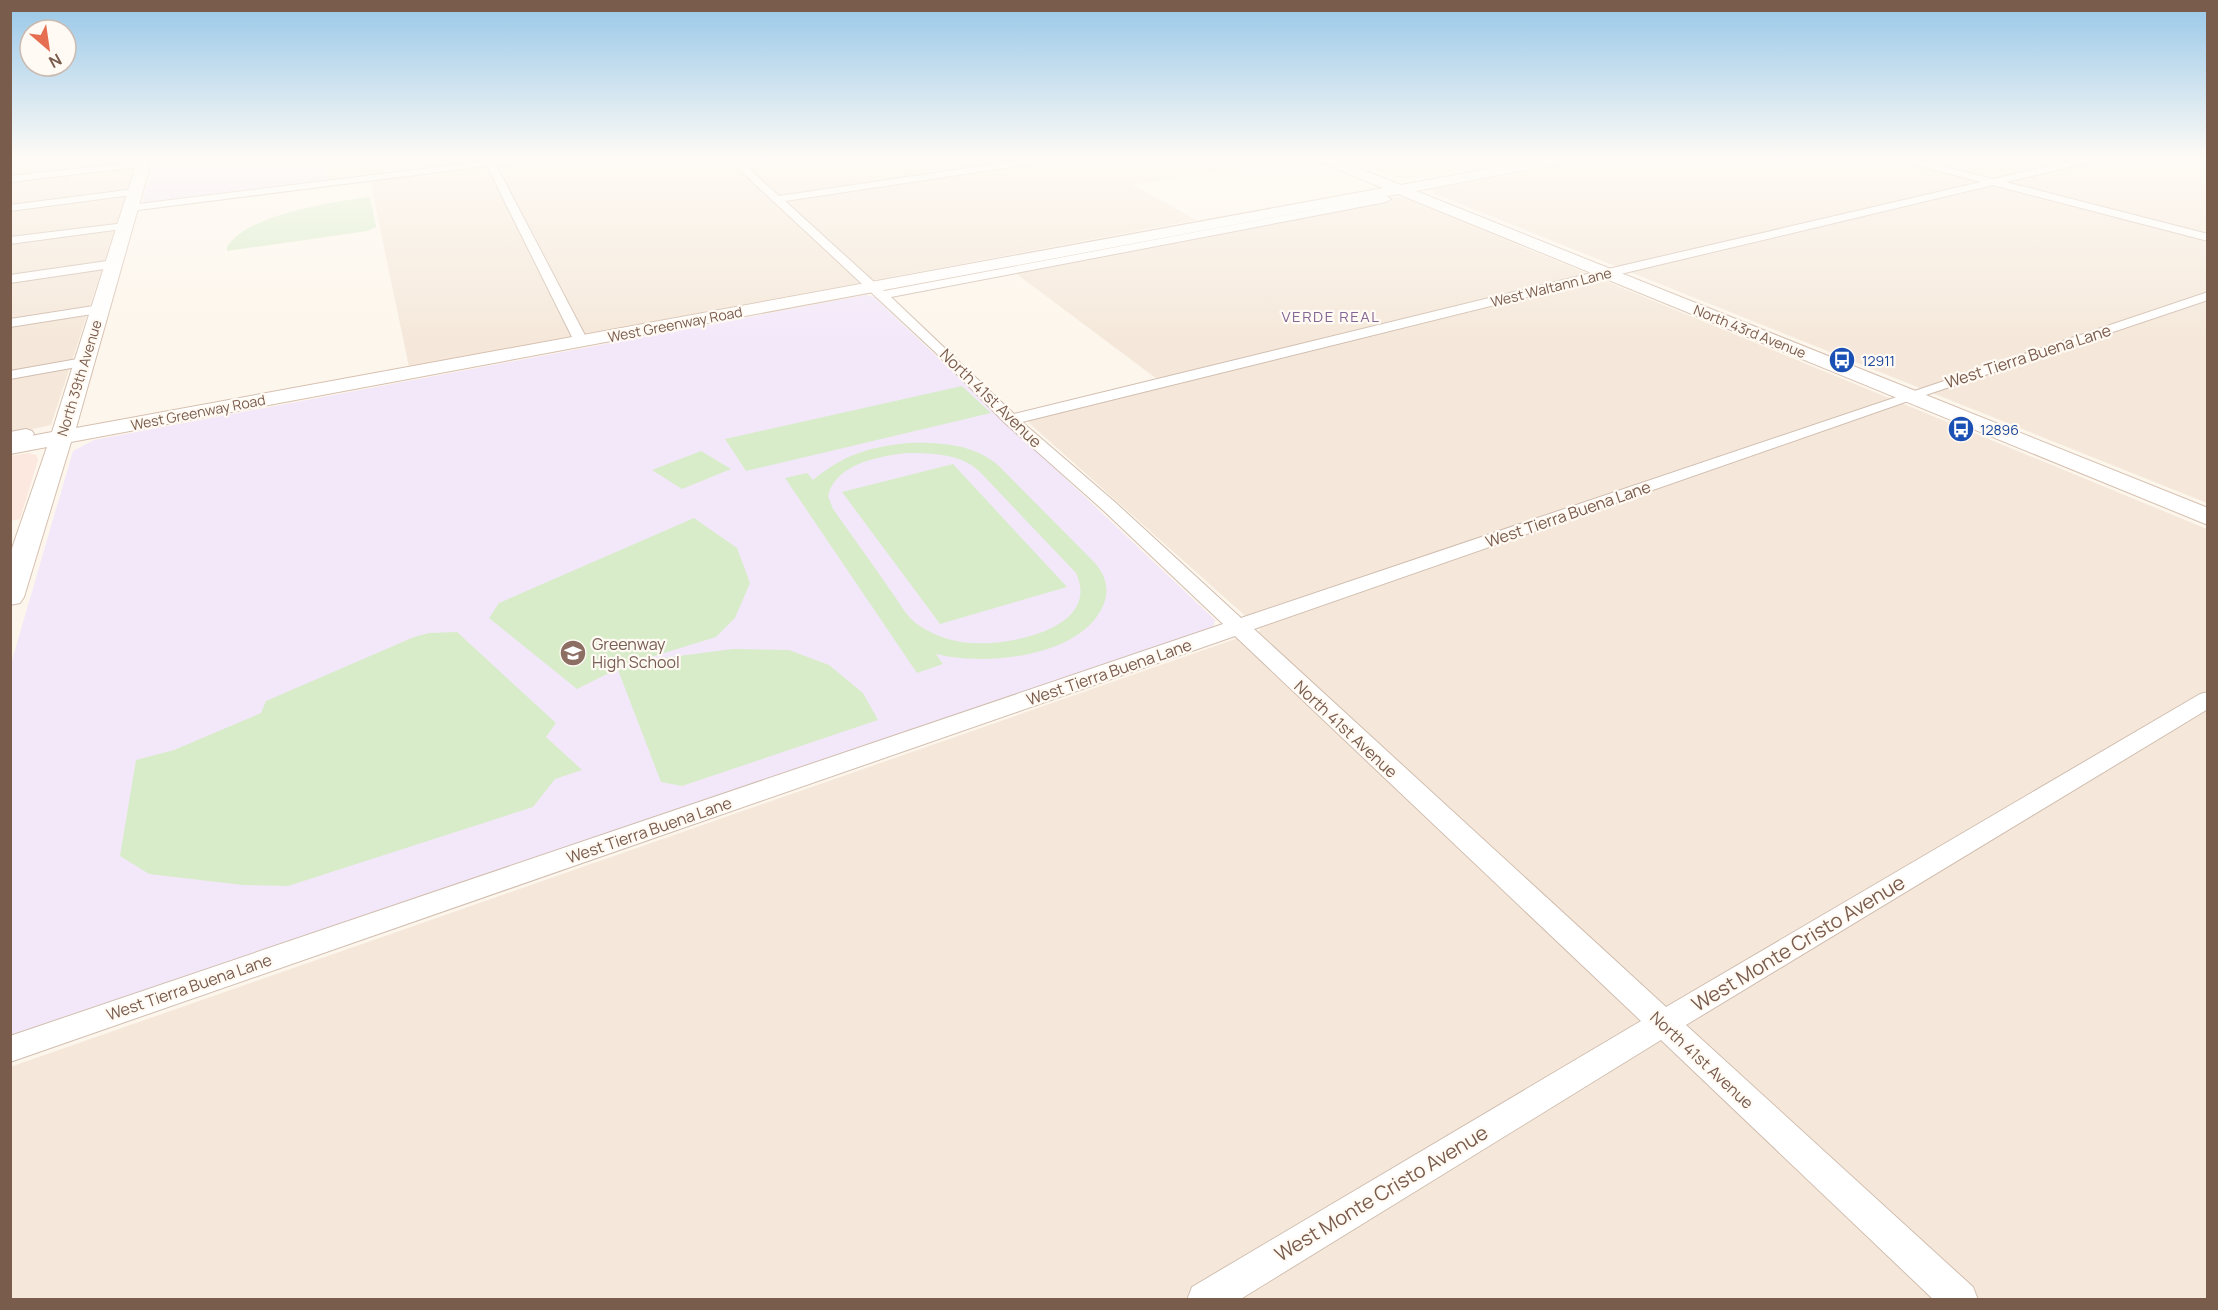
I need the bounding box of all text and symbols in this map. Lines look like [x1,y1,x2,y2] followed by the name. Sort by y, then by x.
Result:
[18,18,78,78] north arrow
[45,49,66,74] text: N
[1489,263,1613,311] street label: West Waltann Lane
[1691,300,1809,362] street label: North 43rd Avenue
[606,302,744,346] street label: West Greenway Road
[1282,306,1380,327] district label: VERDE REAL
[52,318,106,438] street label: North 39th Avenue
[1942,319,2114,393] street label: West Tierra Buena Lane
[935,344,1047,452] street label: North 41st Avenue
[1827,345,1857,375] bus stop icon: 12911
[1862,351,1895,370] place label: 12911
[129,390,267,434] street label: West Greenway Road
[1946,414,1976,444] bus stop icon: 12896
[1980,420,2019,439] place label: 12896
[1483,475,1653,553] street label: West Tierra Buena Lane
[592,633,680,673] place label: Greenway High School
[1024,633,1194,711] street label: West Tierra Buena Lane
[558,638,588,668] school or university icon: Greenway High School
[1290,675,1402,783] street label: North 41st Avenue
[564,791,734,869] street label: West Tierra Buena Lane
[1686,869,1910,1017] street label: West Monte Cristo Avenue
[104,948,274,1026] street label: West Tierra Buena Lane
[1646,1006,1758,1114] street label: North 41st Avenue
[1269,1119,1493,1267] street label: West Monte Cristo Avenue

